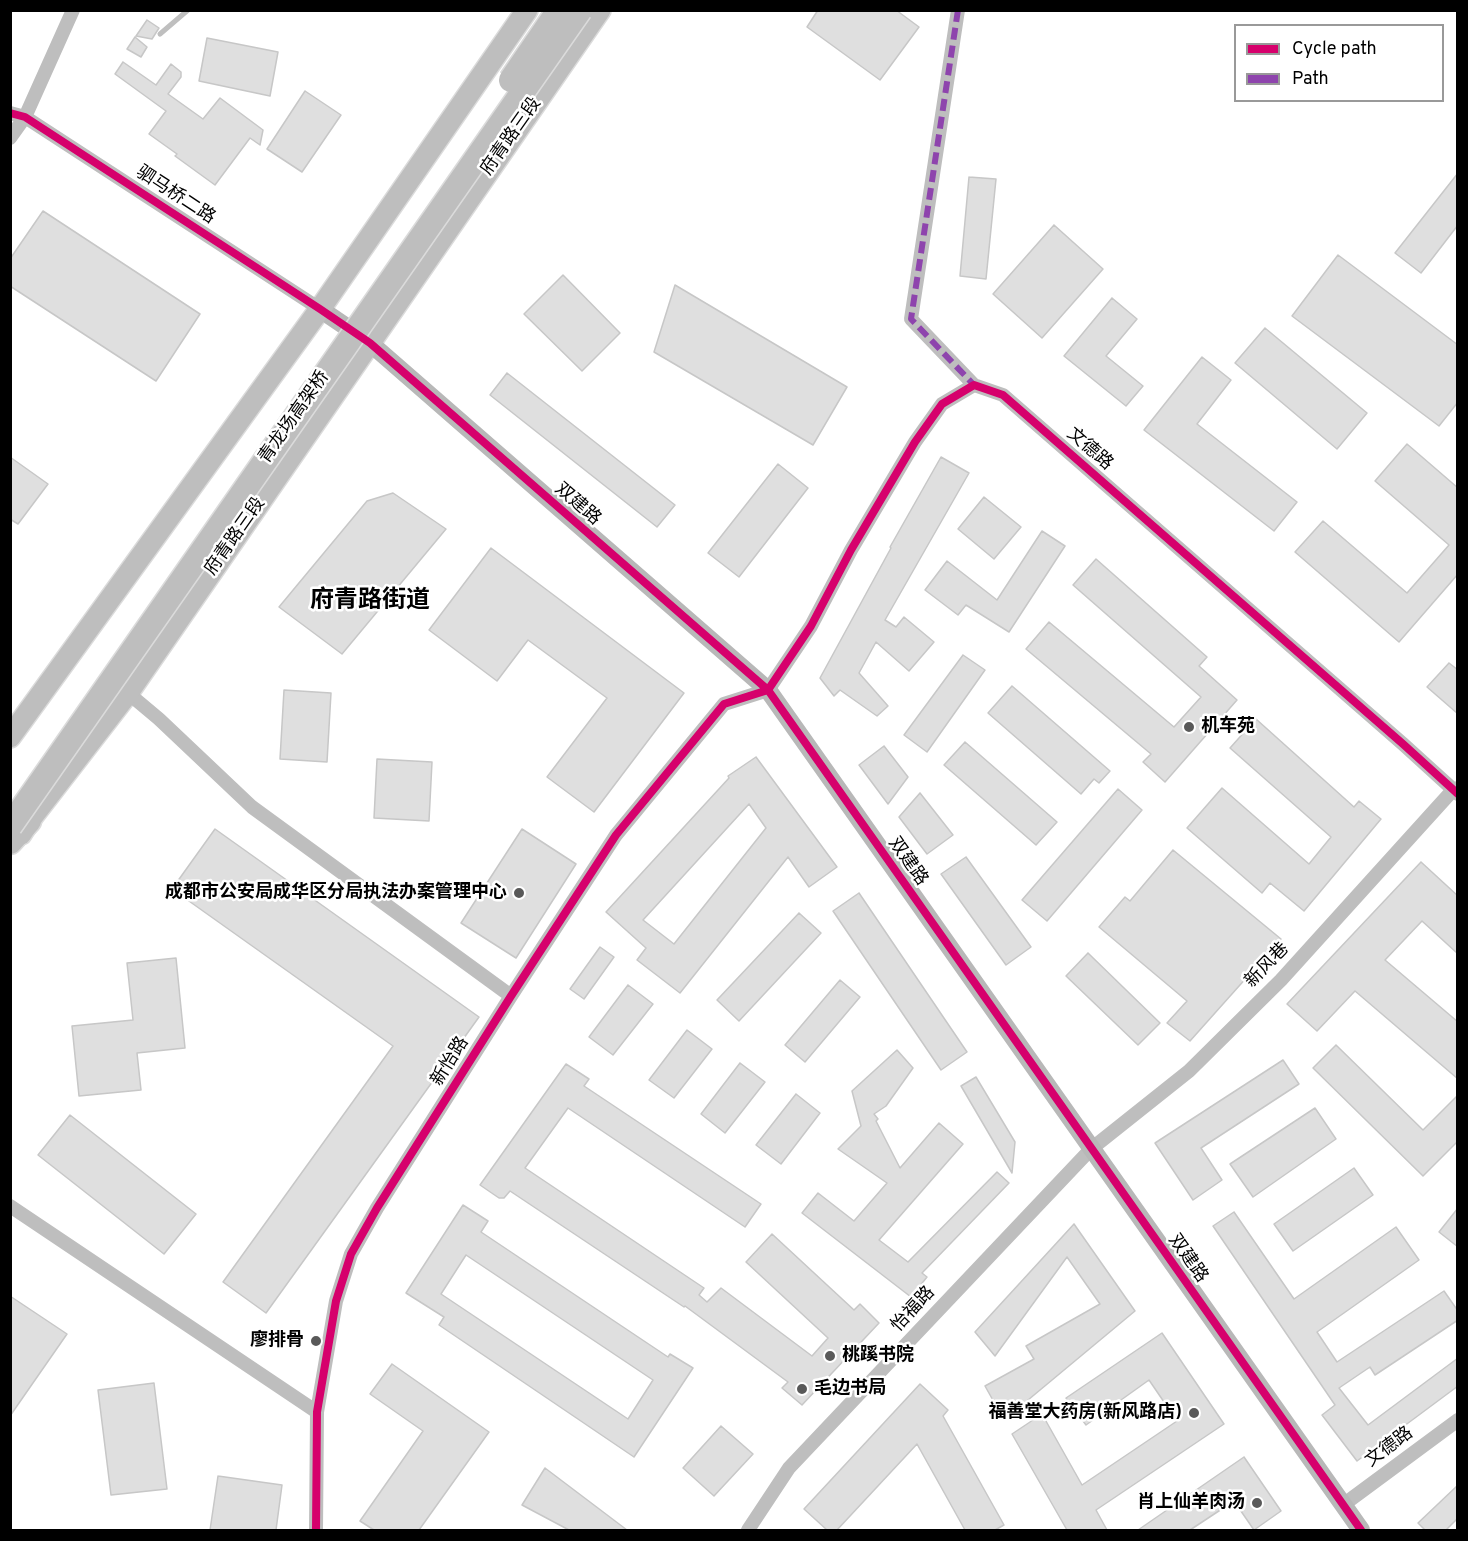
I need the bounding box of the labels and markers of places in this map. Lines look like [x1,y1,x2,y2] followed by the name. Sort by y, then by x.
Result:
[1201,716,1255,738] place label: 机车苑
[1182,720,1196,734] marker: 机车苑
[165,882,507,904] place label: 成都市公安局成华区分局执法办案管理中心
[512,886,526,900] marker: 成都市公安局成华区分局执法办案管理中心
[250,1330,304,1352] place label: 廖排骨
[309,1334,323,1348] marker: 廖排骨
[842,1345,914,1367] place label: 桃蹊书院
[823,1349,837,1363] marker: 桃蹊书院
[814,1378,886,1400] place label: 毛边书局
[795,1382,809,1396] marker: 毛边书局
[989,1402,1182,1424] place label: 福善堂大药房(新风路店)
[1187,1406,1201,1420] marker: 福善堂大药房(新风路店)
[1137,1492,1245,1514] place label: 肖上仙羊肉汤
[1250,1496,1264,1510] marker: 肖上仙羊肉汤

